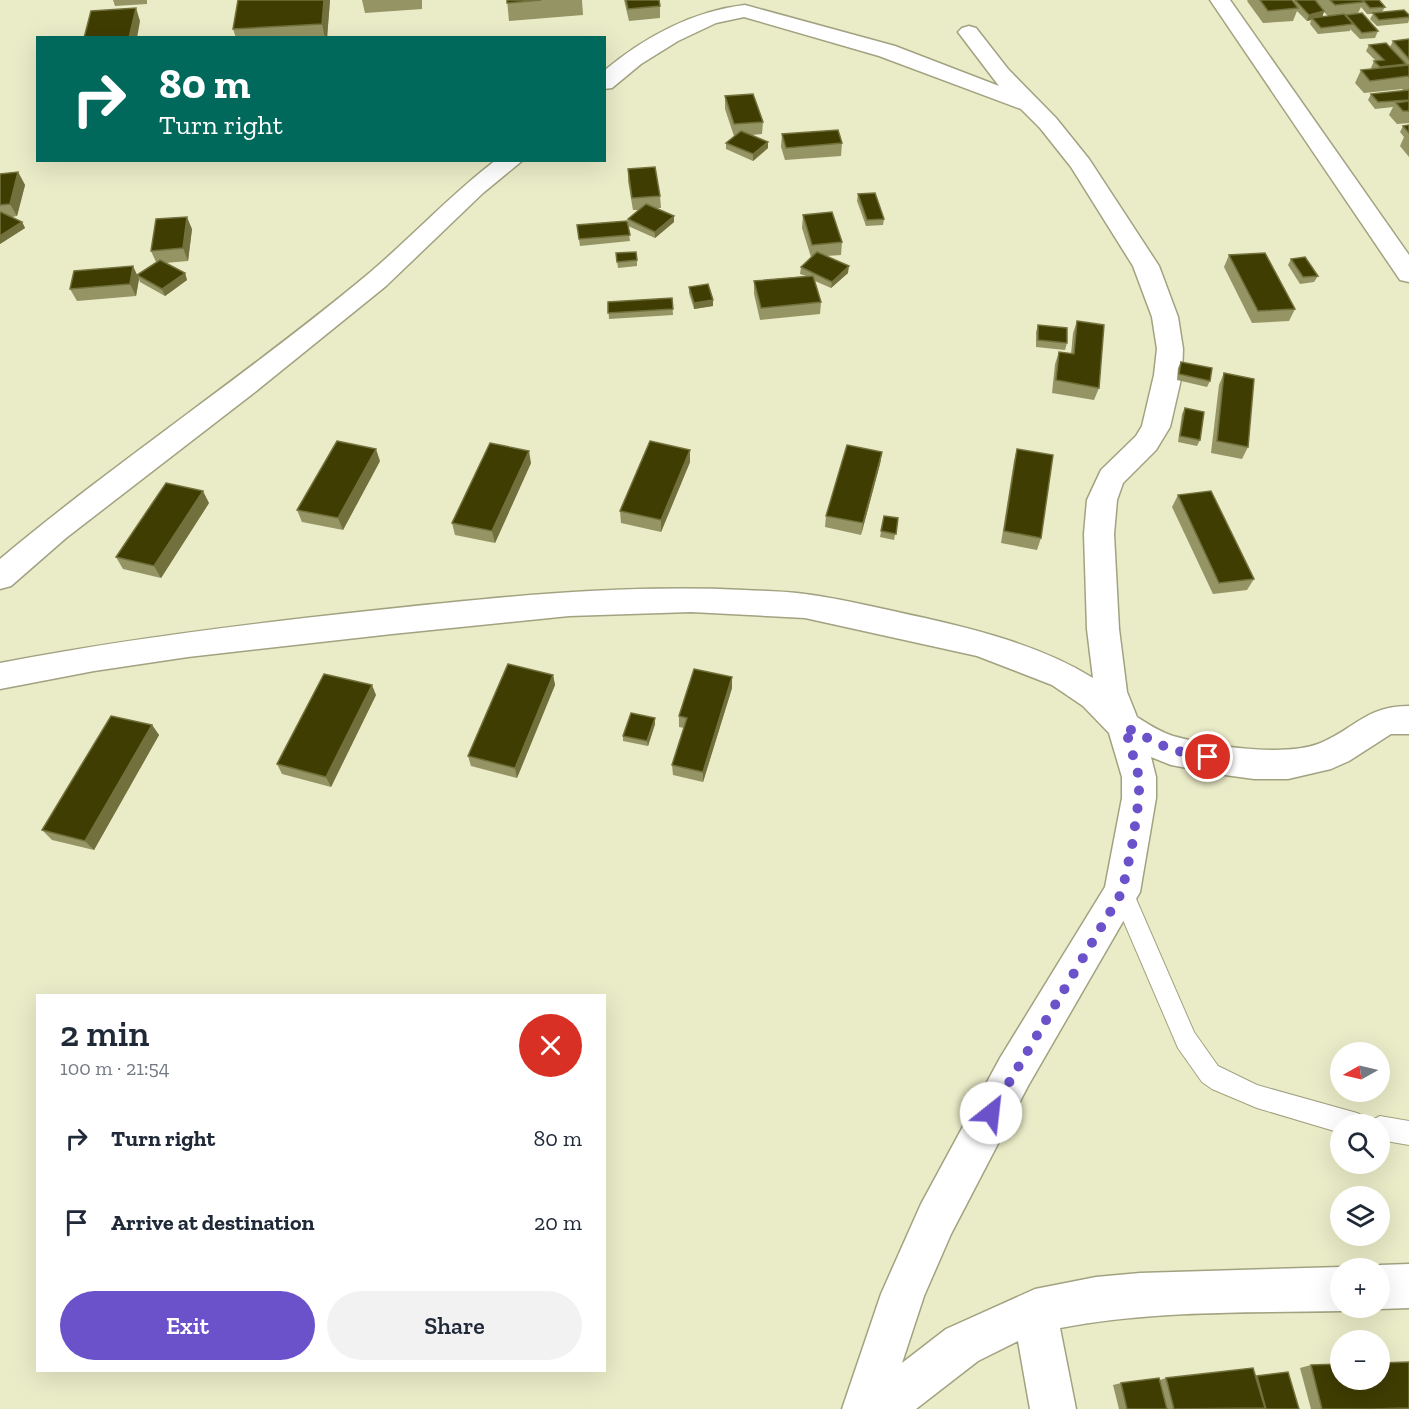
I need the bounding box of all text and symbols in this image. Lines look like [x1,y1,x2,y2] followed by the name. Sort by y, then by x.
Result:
[159,58,250,109] text: 80 m
[60,60,138,138] icon: right
[159,109,283,141] text: Turn right
[1182,731,1233,782] pin
[1191,740,1224,773] icon: arrive
[60,1012,149,1055] text: 2 min
[519,1014,582,1077] button: close
[1330,1042,1390,1102] north arrow
[1330,1042,1390,1390] map controls
[60,1056,170,1080] text: 100 m · 21:54
[959,1081,1023,1145] position arrow
[1330,1114,1390,1174] button: search
[60,1122,93,1155] icon: right
[111,1125,215,1152] text: Turn right
[534,1125,582,1152] text: 80 m
[1330,1186,1390,1246] button: layers
[60,1206,93,1239] icon: arrive
[111,1209,314,1236] text: Arrive at destination
[534,1209,582,1236] text: 20 m
[1330,1258,1390,1318] button: +
[60,1291,315,1360] button: Exit
[327,1291,582,1360] button: Share
[1330,1330,1390,1390] button: −

